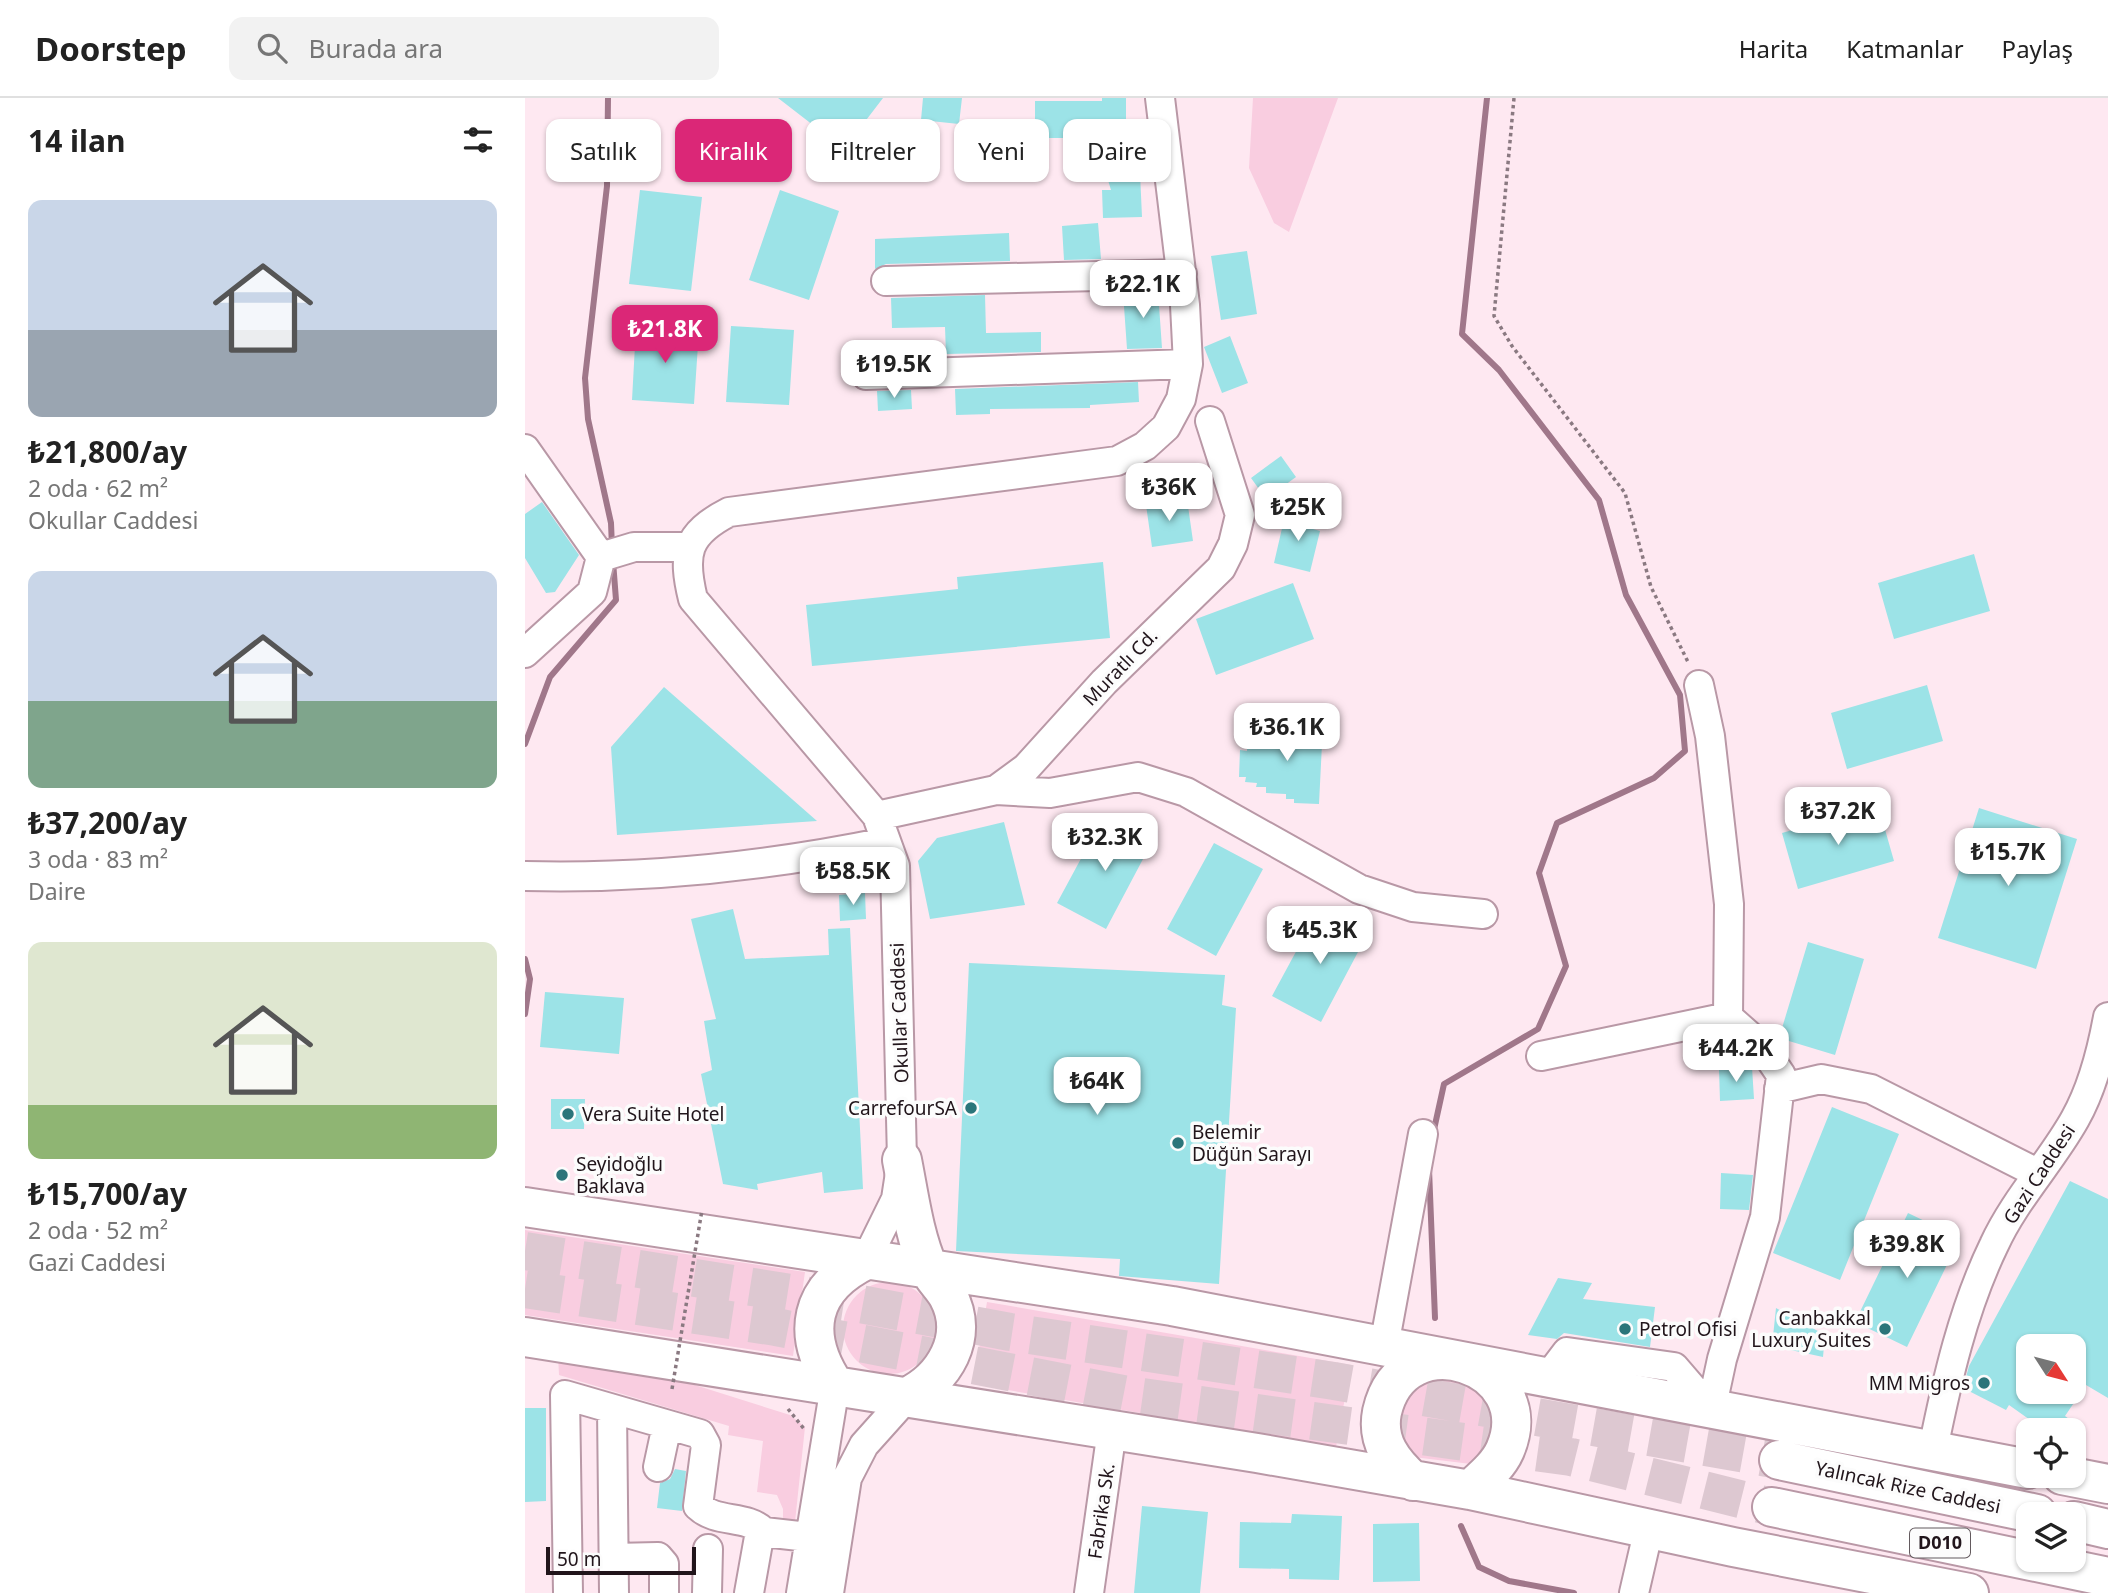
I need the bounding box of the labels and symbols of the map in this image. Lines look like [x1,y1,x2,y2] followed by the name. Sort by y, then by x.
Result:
[1086,260,1200,320] pin: ₺22.1K
[608,306,722,365] pin: ₺21.8K
[837,341,951,400] pin: ₺19.5K
[1128,464,1210,523] pin: ₺36K
[1257,484,1339,543] pin: ₺25K
[1077,623,1163,711] street label: Muratlı Cd.
[1230,704,1344,763] pin: ₺36.1K
[1781,788,1895,847] pin: ₺37.2K
[1048,814,1162,873] pin: ₺32.3K
[1951,828,2065,888] pin: ₺15.7K
[796,848,910,907] pin: ₺58.5K
[1263,906,1377,966] pin: ₺45.3K
[884,942,914,1084] street label: Okullar Caddesi
[1679,1024,1793,1084] pin: ₺44.2K
[1056,1058,1138,1117] pin: ₺64K
[848,1095,958,1121] place label: CarrefourSA
[963,1100,979,1116] marker: CarrefourSA
[582,1101,724,1127] place label: Vera Suite Hotel
[560,1106,576,1122] marker: Vera Suite Hotel
[1192,1119,1312,1167] place label: Belemir Düğün Sarayı
[1997,1119,2081,1229] street label: Gazi Caddesi
[1170,1135,1186,1151] marker: Belemir Düğün Sarayı
[576,1151,663,1199] place label: Seyidoğlu Baklava
[554,1167,570,1183] marker: Seyidoğlu Baklava
[1850,1220,1964,1280] pin: ₺39.8K
[1751,1305,1871,1353] place label: Canbakkal Luxury Suites
[1639,1316,1737,1342] place label: Petrol Ofisi
[1617,1321,1633,1337] marker: Petrol Ofisi
[1877,1321,1893,1337] marker: Canbakkal Luxury Suites
[2016,1334,2086,1404] north arrow
[1869,1370,1970,1396] place label: MM Migros
[1976,1375,1992,1391] marker: MM Migros
[1813,1455,2003,1519] street label: Yalıncak Rize Caddesi
[1081,1461,1121,1561] street label: Fabrika Sk.
[1910,1528,1970,1558] road number: D010
[546,1544,697,1576] scale bar

